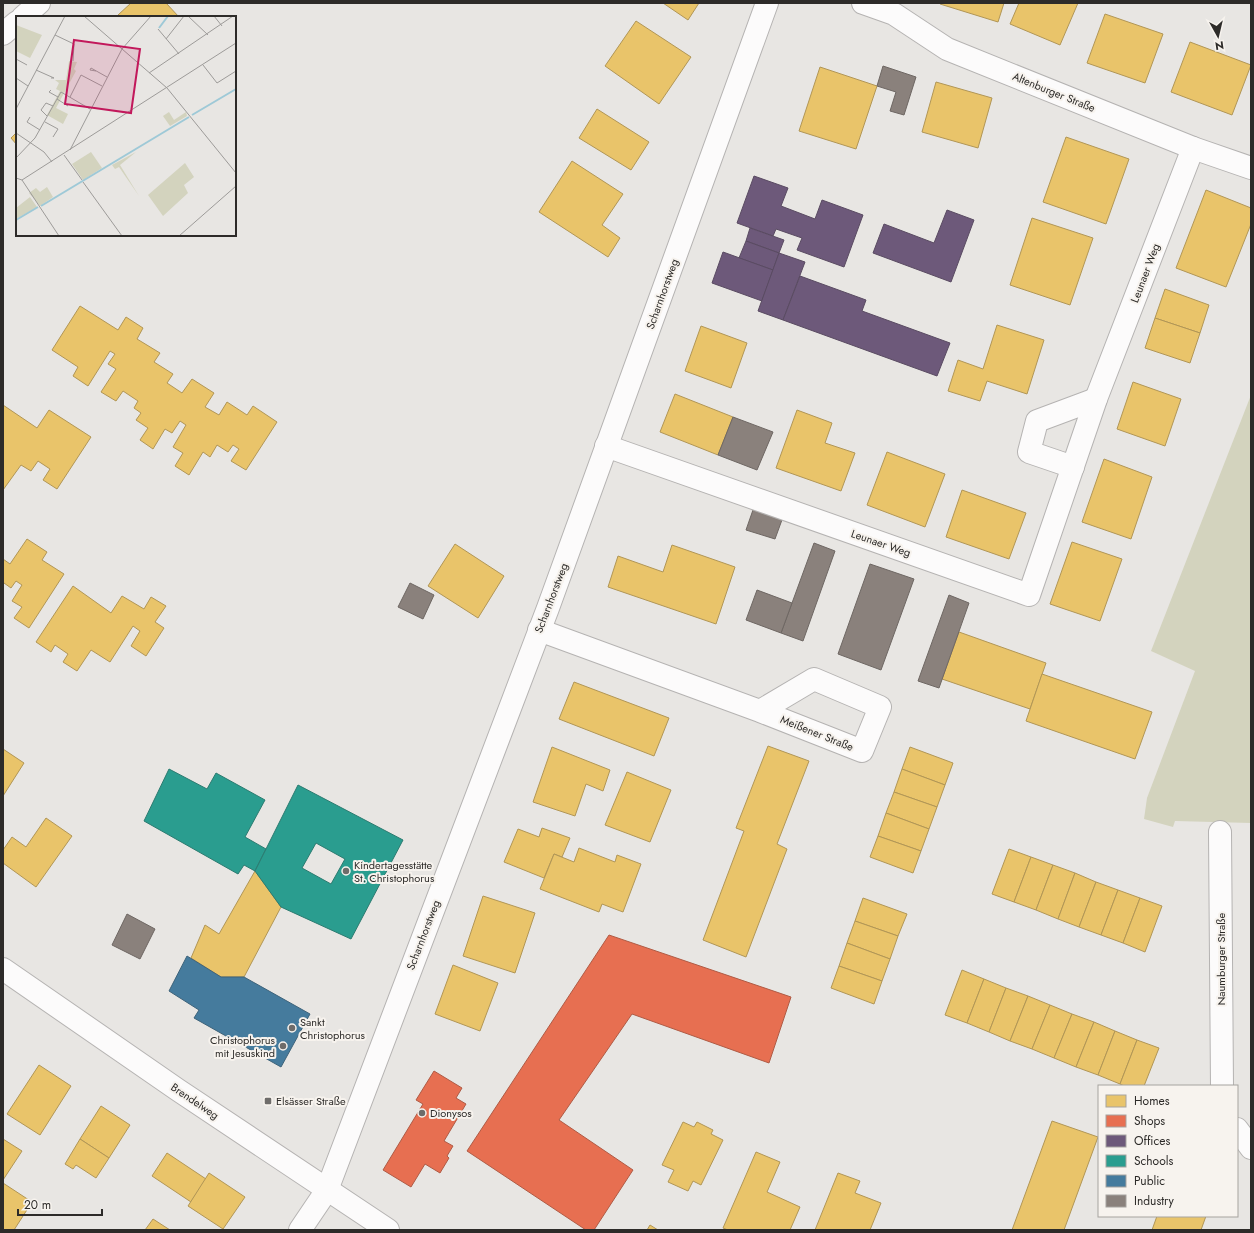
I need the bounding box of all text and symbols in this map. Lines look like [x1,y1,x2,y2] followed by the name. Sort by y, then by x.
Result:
[16,16,236,236] inset map
[1198,16,1238,56] north arrow
[1214,37,1225,54] text: N
[1010,68,1098,116] street label: Altenburger Straße
[1126,241,1164,305] street label: Leunaer Weg
[642,257,682,331] street label: Scharnhorstweg
[849,525,913,561] street label: Leunaer Weg
[530,561,572,635] street label: Scharnhorstweg
[778,711,856,755] street label: Meißener Straße
[354,857,435,886] place label: Kindertagesstätte St. Christophorus
[341,866,351,876] marker: Kindertagesstätte St. Christophorus
[402,898,444,972] street label: Scharnhorstweg
[1213,912,1229,1005] street label: Naumburger Straße
[300,1014,366,1043] place label: Sankt Christophorus
[287,1023,297,1033] marker: Sankt Christophorus
[210,1032,276,1061] place label: Christophorus mit Jesuskind
[278,1041,288,1051] marker: Christophorus mit Jesuskind
[168,1079,222,1123] street label: Brendelweg
[1098,1085,1238,1217] legend
[1134,1092,1170,1110] text: Homes
[276,1093,346,1109] place label: Elsässer Straße
[263,1096,273,1106] marker: Elsässer Straße
[430,1105,472,1121] place label: Dionysos
[417,1108,427,1118] marker: Dionysos
[1134,1112,1165,1130] text: Shops
[1134,1132,1170,1150] text: Offices
[1134,1152,1173,1170] text: Schools
[1134,1172,1165,1190] text: Public
[18,1191,102,1217] scale bar
[1134,1192,1175,1210] text: Industry
[24,1196,51,1214] text: 20 m

